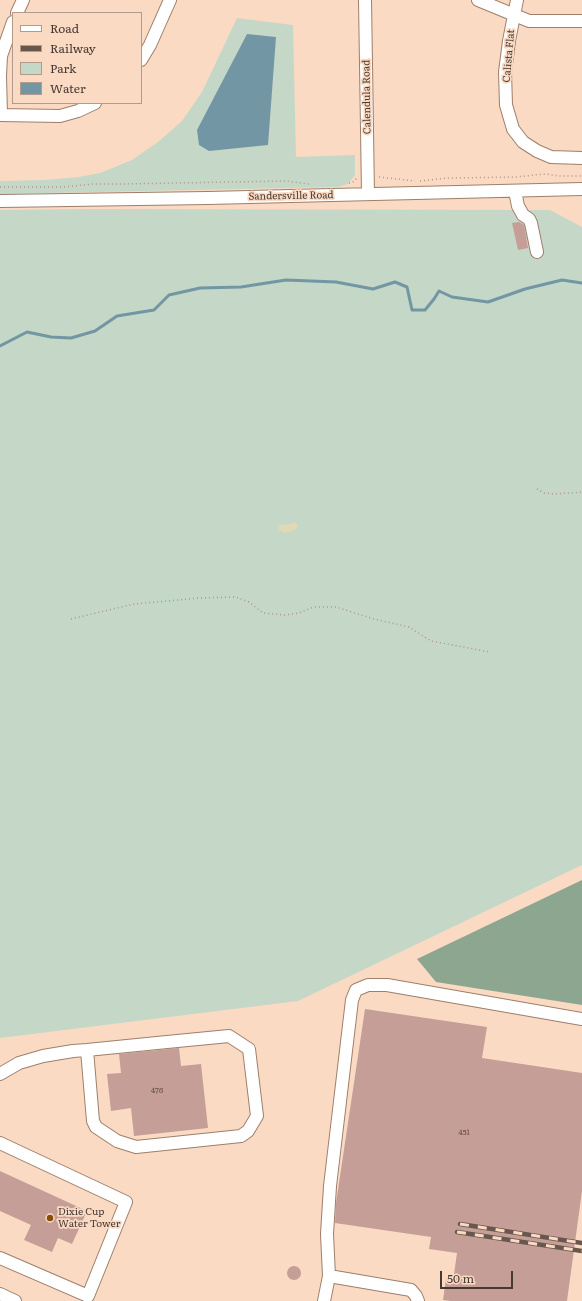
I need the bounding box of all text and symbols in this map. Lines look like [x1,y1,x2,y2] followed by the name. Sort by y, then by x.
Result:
[12,12,142,104] legend
[50,19,79,37] text: Road
[501,29,517,83] street label: Calista Flat
[50,39,96,57] text: Railway
[50,59,76,77] text: Park
[360,60,374,134] street label: Calendula Road
[50,79,86,97] text: Water
[248,189,334,203] street label: Sandersville Road
[151,1086,163,1096] house number: 476
[458,1128,470,1138] house number: 451
[58,1206,120,1230] place label: Dixie Cup Water Tower
[45,1213,55,1223] marker: Dixie Cup Water Tower
[442,1263,515,1289] scale bar
[447,1269,474,1287] text: 50 m

